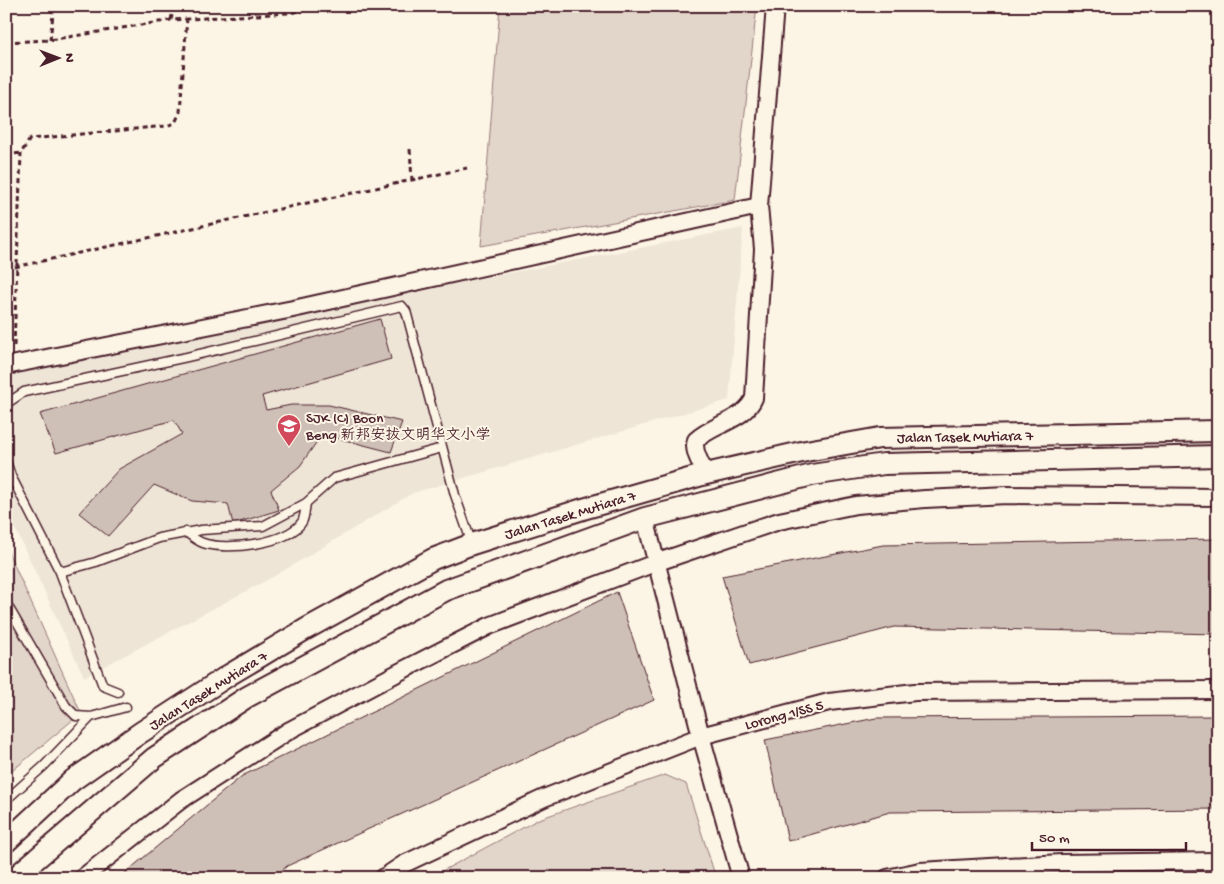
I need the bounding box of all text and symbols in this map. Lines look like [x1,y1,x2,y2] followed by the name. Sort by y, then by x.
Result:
[32,32,82,82] north arrow
[60,53,77,63] text: N
[305,410,491,445] place label: SJK (C) Boon Beng 新邦安拔文明华文小学
[276,413,302,447] school or university icon: SJK (C) Boon Beng 新邦安拔文明华文小学
[897,428,1035,448] street label: Jalan Tasek Mutiara 7
[503,487,640,544] street label: Jalan Tasek Mutiara 7
[146,647,273,735] street label: Jalan Tasek Mutiara 7
[743,697,826,735] street label: Lorong 1/SS 5
[1032,819,1185,851] scale bar
[1039,830,1070,848] text: 50 m

